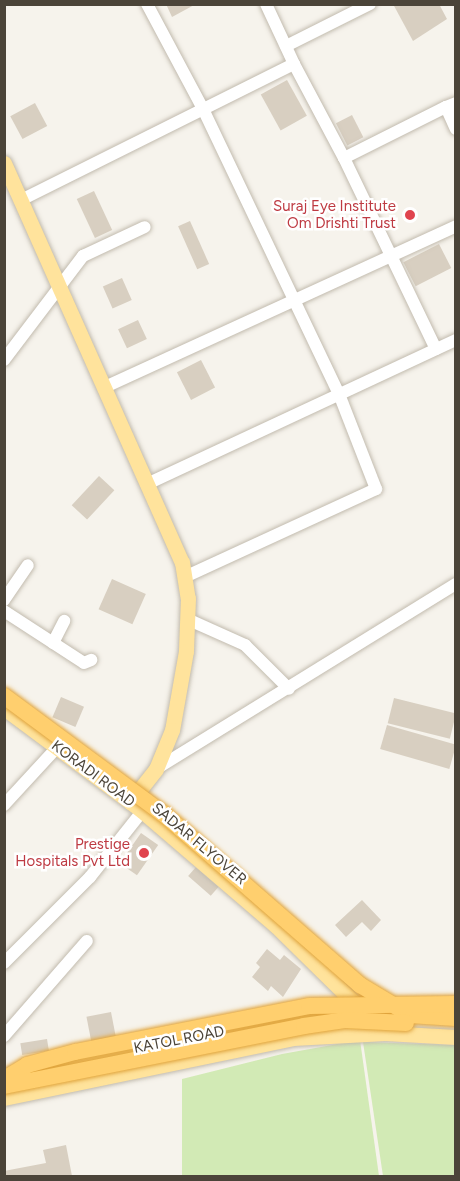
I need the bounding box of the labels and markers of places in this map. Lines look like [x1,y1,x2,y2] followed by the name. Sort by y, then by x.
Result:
[273,197,396,232] place label: Suraj Eye Institute Om Drishti Trust
[401,206,419,224] marker: Suraj Eye Institute Om Drishti Trust
[15,835,130,870] place label: Prestige Hospitals Pvt Ltd
[135,844,153,862] marker: Prestige Hospitals Pvt Ltd

